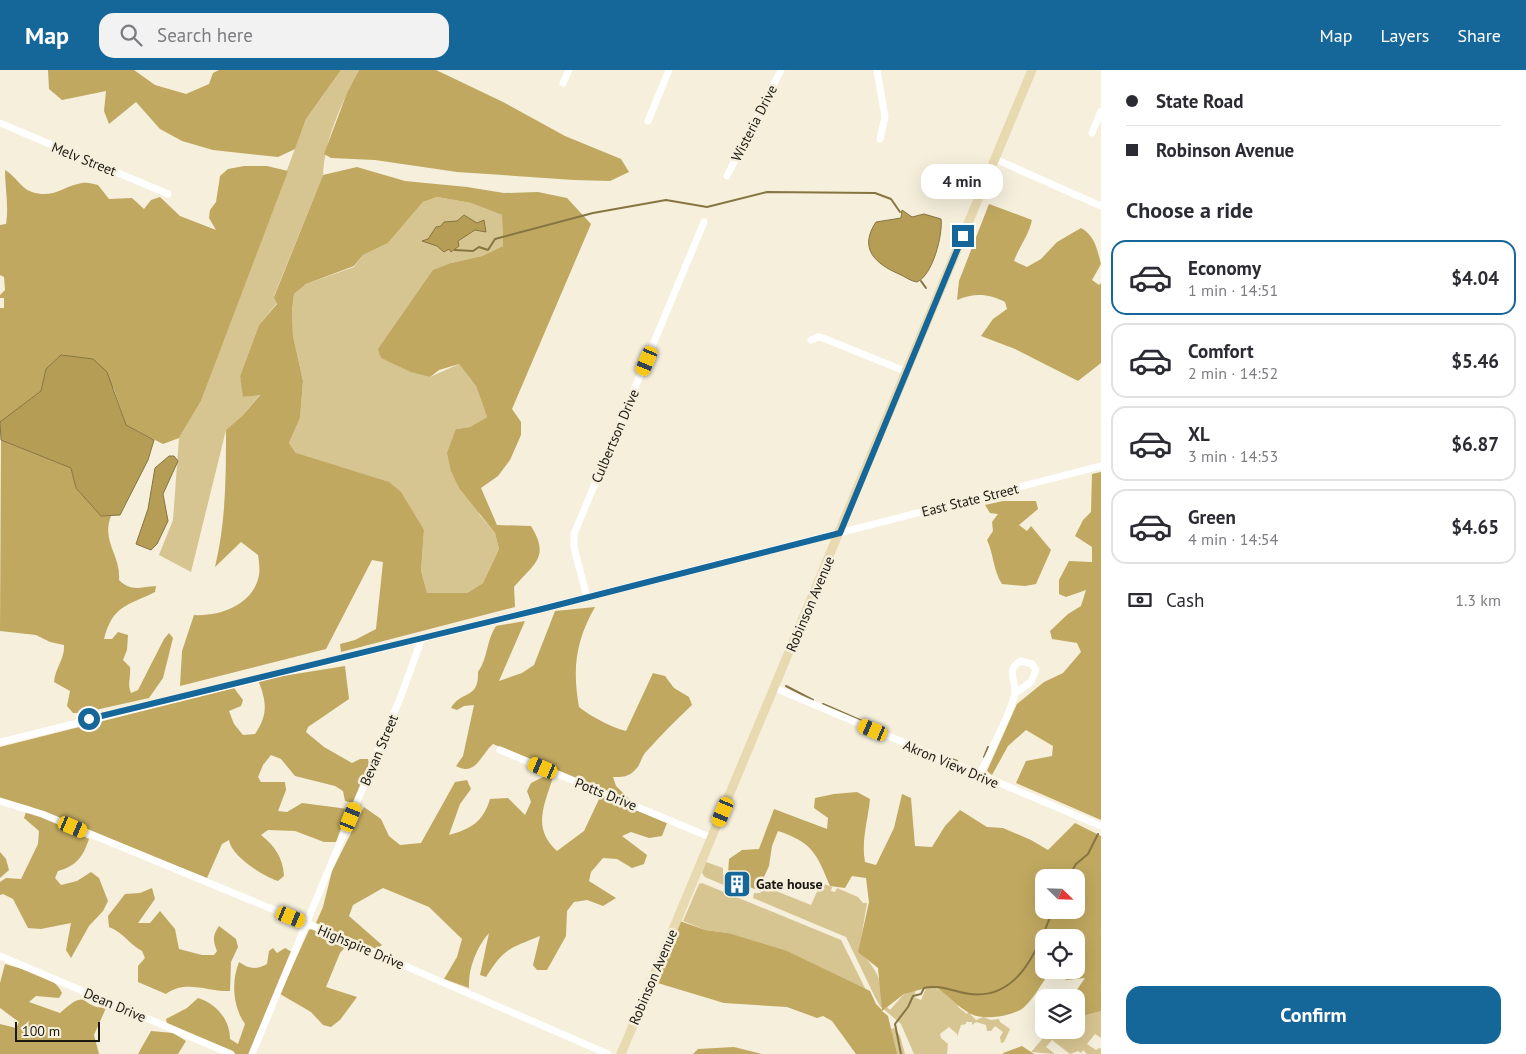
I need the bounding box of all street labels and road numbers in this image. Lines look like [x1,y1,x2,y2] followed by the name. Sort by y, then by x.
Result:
[727,82,781,164] street label: Wisteria Drive
[49,138,119,180] street label: Melv Street
[587,386,643,486] street label: Culbertson Drive
[920,479,1021,521] street label: East State Street
[782,553,838,655] street label: Robinson Avenue
[356,711,402,788] street label: Bevan Street
[901,736,1001,792] street label: Akron View Drive
[572,773,640,815] street label: Potts Drive
[315,921,407,973] street label: Highspire Drive
[625,926,681,1028] street label: Robinson Avenue
[81,984,149,1026] street label: Dean Drive

